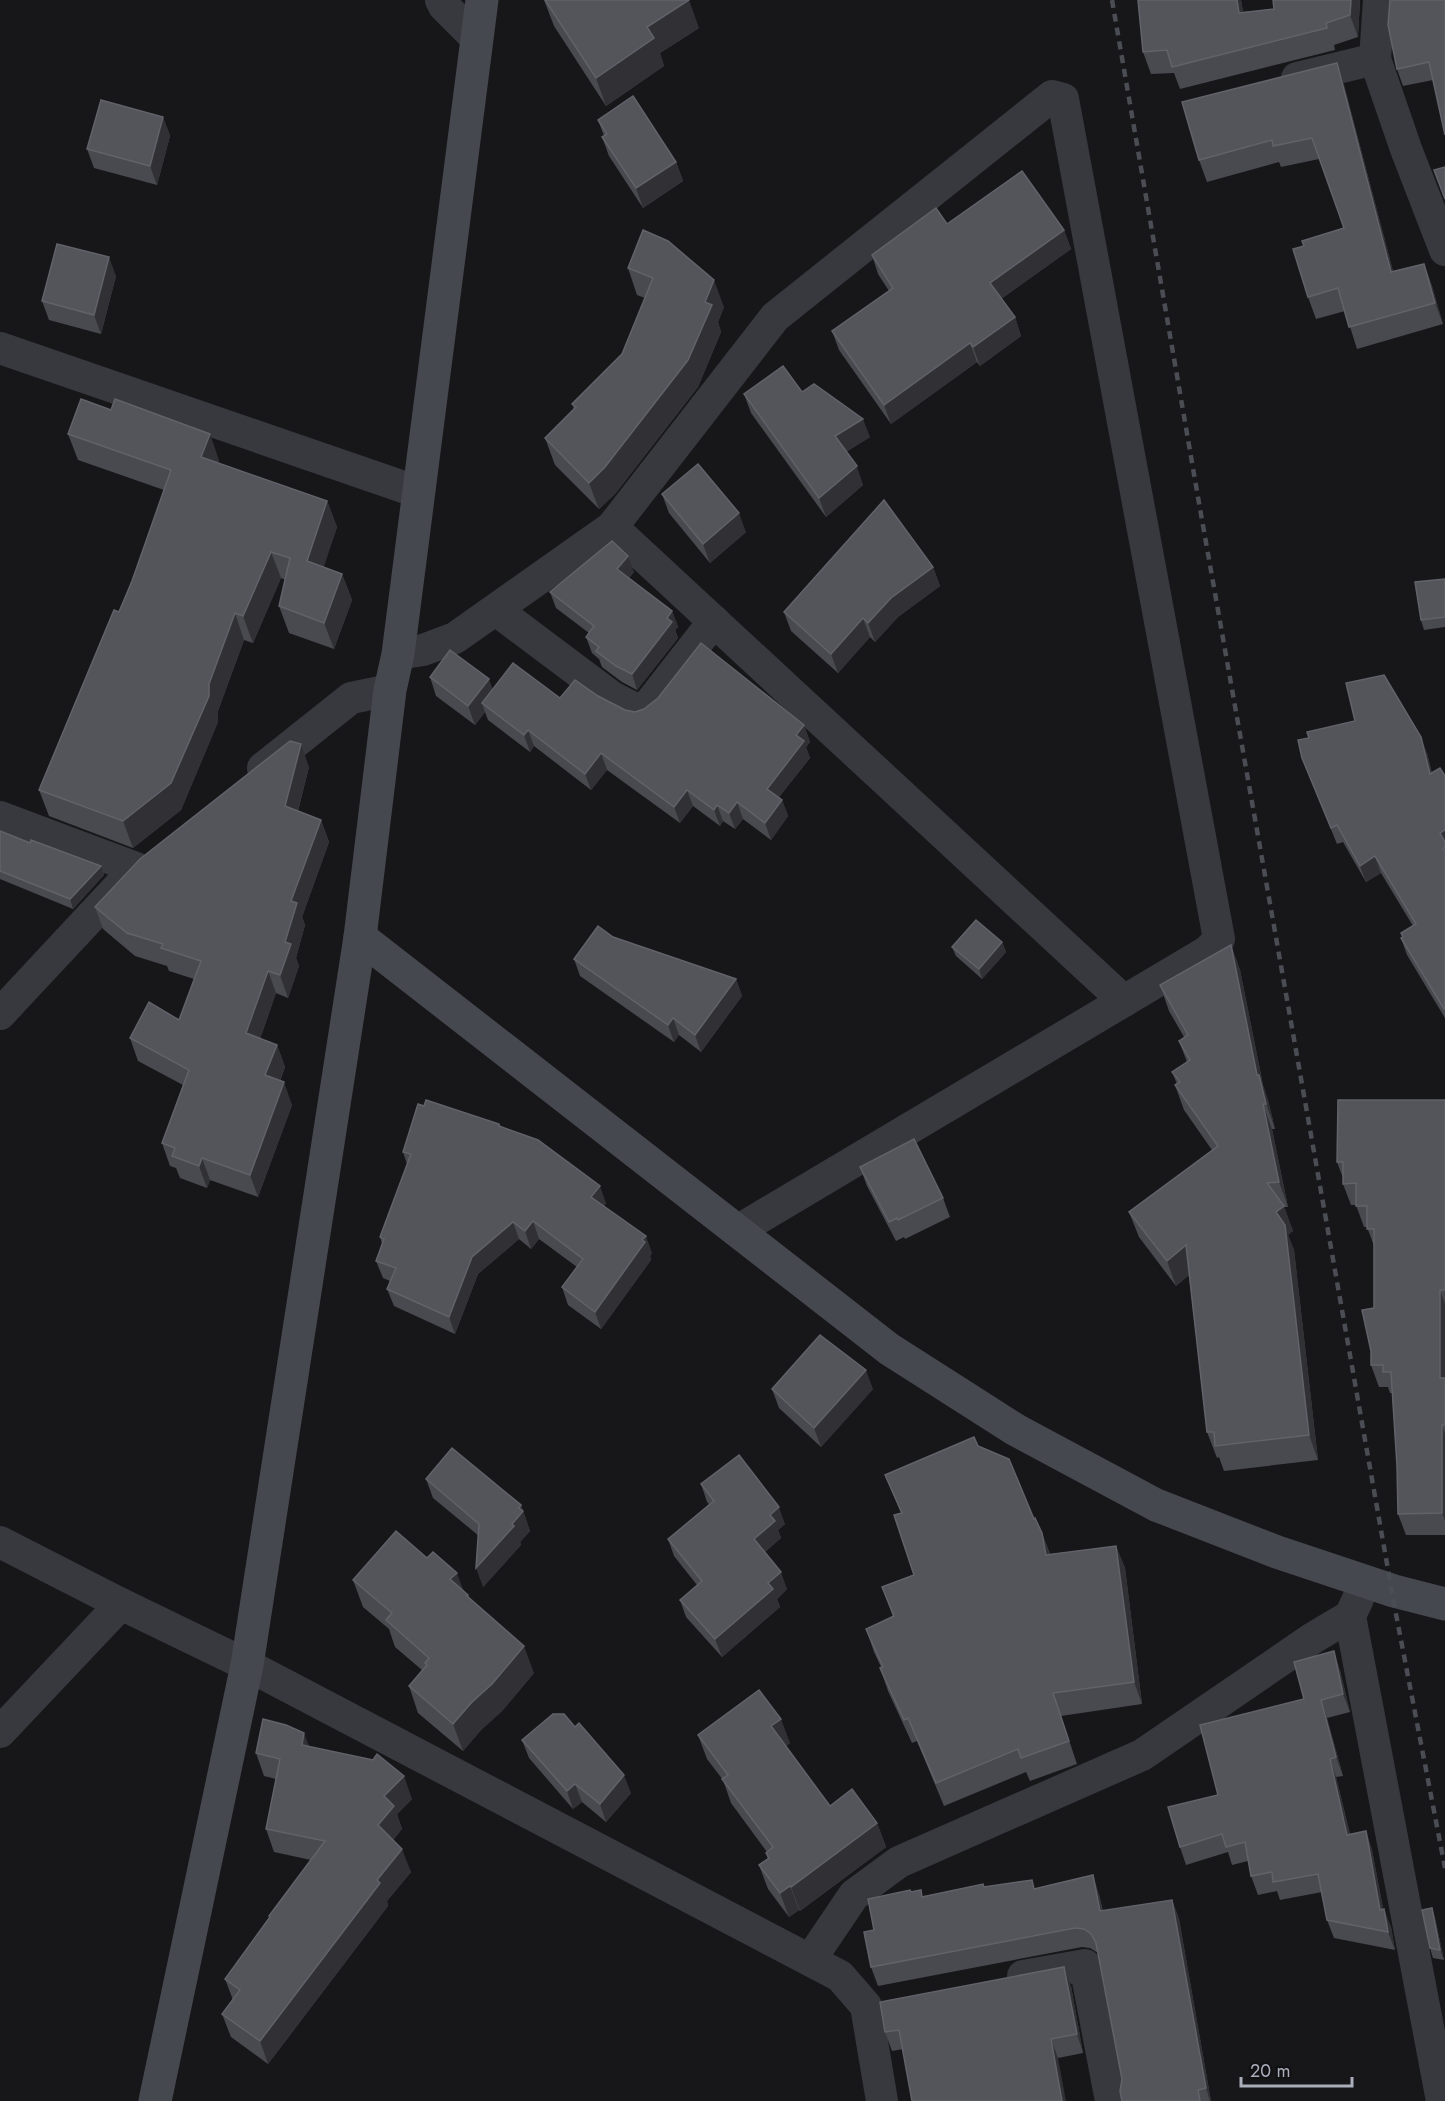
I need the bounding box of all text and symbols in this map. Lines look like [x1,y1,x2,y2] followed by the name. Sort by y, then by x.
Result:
[1241,2050,1352,2088] scale bar
[1250,2058,1290,2084] text: 20 m

